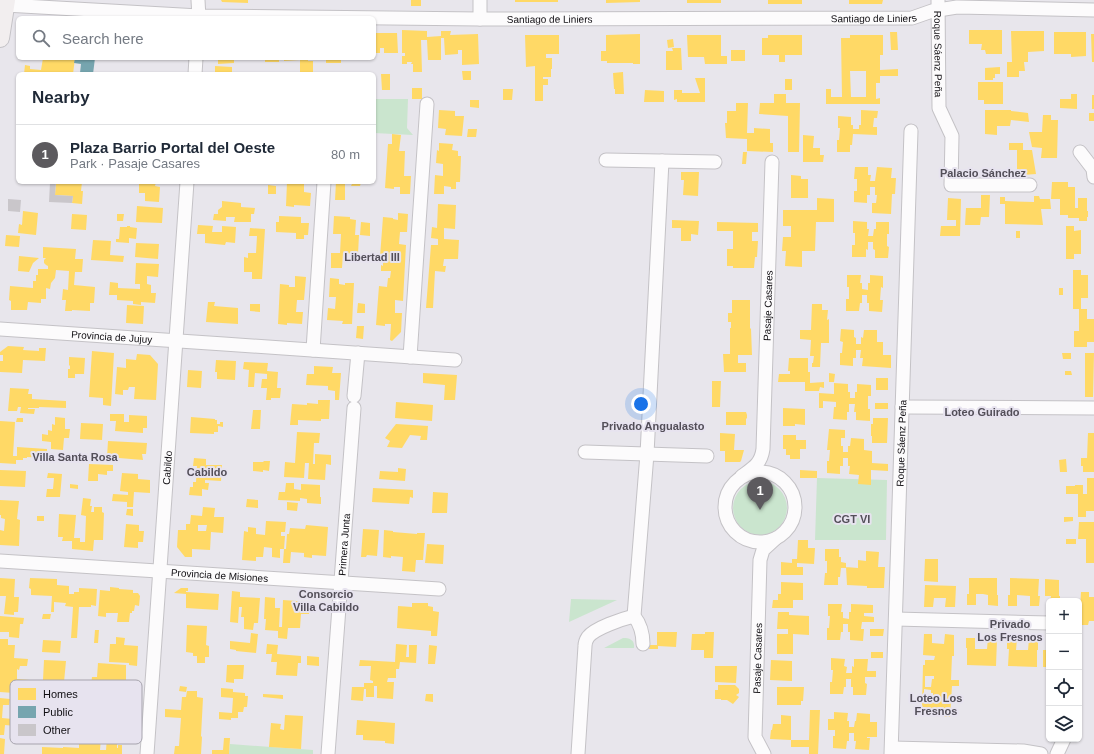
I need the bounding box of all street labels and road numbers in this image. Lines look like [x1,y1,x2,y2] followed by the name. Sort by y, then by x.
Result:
[831,11,918,24] street label: Santiago de Liniers
[933,11,944,98] street label: Roque Sáenz Peña
[507,13,593,24] street label: Santiago de Liniers
[761,270,774,341] street label: Pasaje Casares
[71,328,153,345] street label: Provincia de Jujuy
[894,399,908,487] street label: Roque Sáenz Peña
[160,450,174,485] street label: Cabildo
[336,513,352,576] street label: Primera Junta
[171,566,268,584] street label: Provincia de Misiones
[751,623,764,694] street label: Pasaje Casares

